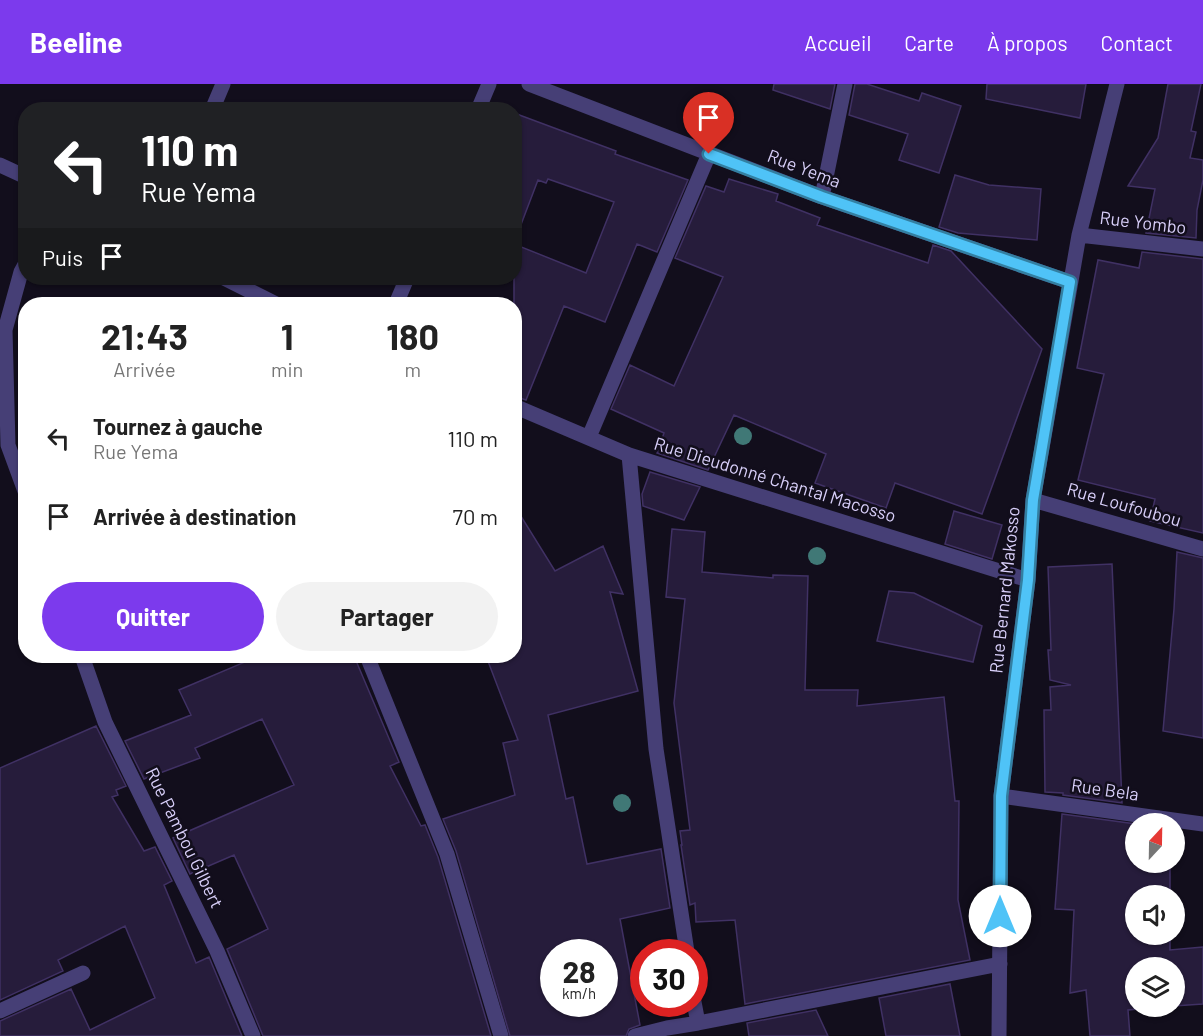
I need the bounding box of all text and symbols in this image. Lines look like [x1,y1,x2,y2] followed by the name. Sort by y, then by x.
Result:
[30,25,122,59] text: Beeline
[804,30,871,55] text: Accueil
[904,30,954,55] text: Carte
[987,30,1068,55] text: À propos
[1101,30,1173,55] text: Contact
[683,92,734,154] pin
[692,101,725,134] icon: arrive
[141,124,238,174] text: 110 m
[42,126,120,204] icon: left
[765,144,844,192] street label: Rue Yema
[141,175,256,207] text: Rue Yema
[1099,206,1188,238] street label: Rue Yombo
[95,240,128,273] icon: arrive
[42,244,83,270] text: Puis
[101,314,188,357] text: 21:43
[281,314,294,357] text: 1
[386,314,439,357] text: 180
[113,357,176,381] text: Arrivée
[271,357,303,381] text: min
[404,357,421,381] text: m
[93,413,263,439] text: Tournez à gauche
[42,422,75,455] icon: left
[448,425,498,451] text: 110 m
[652,432,899,526] street label: Rue Dieudonné Chantal Macosso
[93,439,178,463] text: Rue Yema
[1065,477,1184,531] street label: Rue Loufoubou
[42,500,75,533] icon: arrive
[93,503,296,529] text: Arrivée à destination
[453,503,498,529] text: 70 m
[984,505,1024,674] street label: Rue Bernard Makosso
[42,582,264,651] button: Quitter
[276,582,498,651] button: Partager
[141,764,228,911] street label: Rue Pambou Gilbert
[1070,773,1140,805] street label: Rue Bela
[1125,813,1185,873] north arrow
[1125,813,1185,1017] map controls
[968,884,1032,948] position arrow
[1125,885,1185,945] button: sound
[630,939,708,1017] speed limit sign: 30
[562,953,596,989] text: 28
[1125,957,1185,1017] button: layers
[562,984,596,1002] text: km/h

